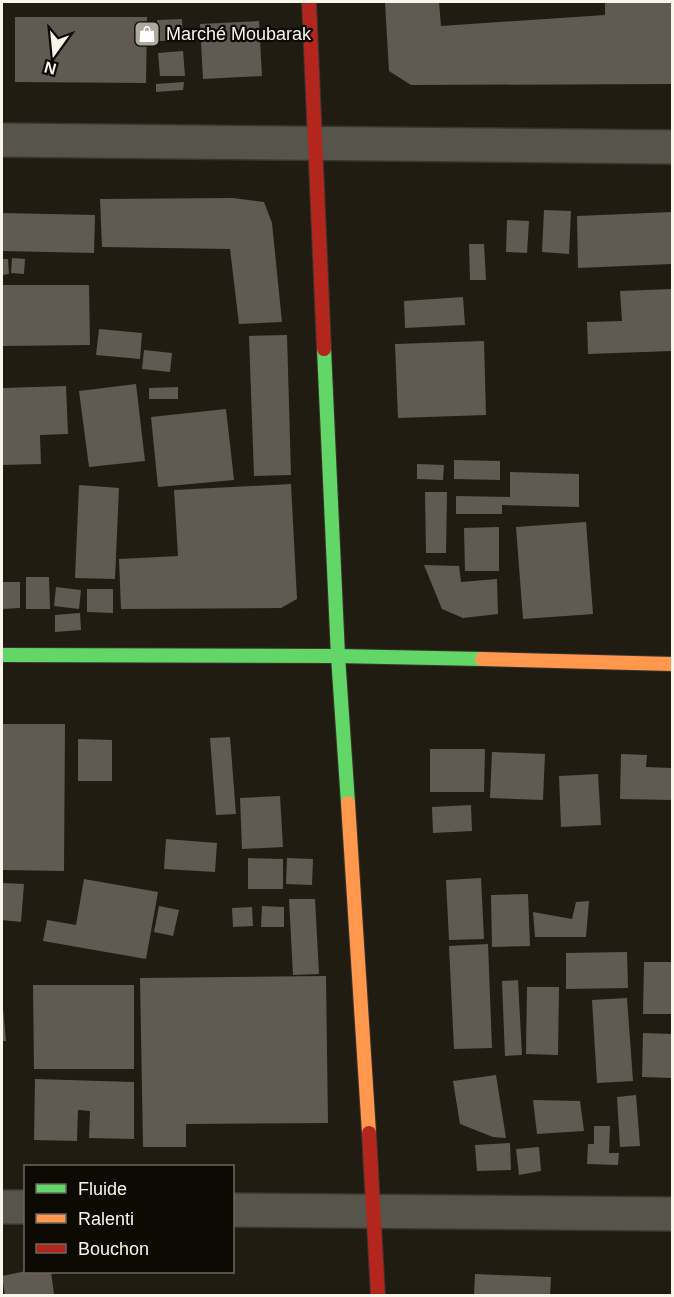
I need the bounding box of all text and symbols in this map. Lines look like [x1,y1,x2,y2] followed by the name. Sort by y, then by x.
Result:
[132,19,162,49] shop icon: Marché Moubarak
[24,24,84,84] north arrow
[166,24,312,44] place label: Marché Moubarak
[42,58,58,78] text: N
[24,1165,234,1273] legend
[78,1179,127,1199] text: Fluide
[78,1209,134,1229] text: Ralenti
[78,1239,149,1259] text: Bouchon

